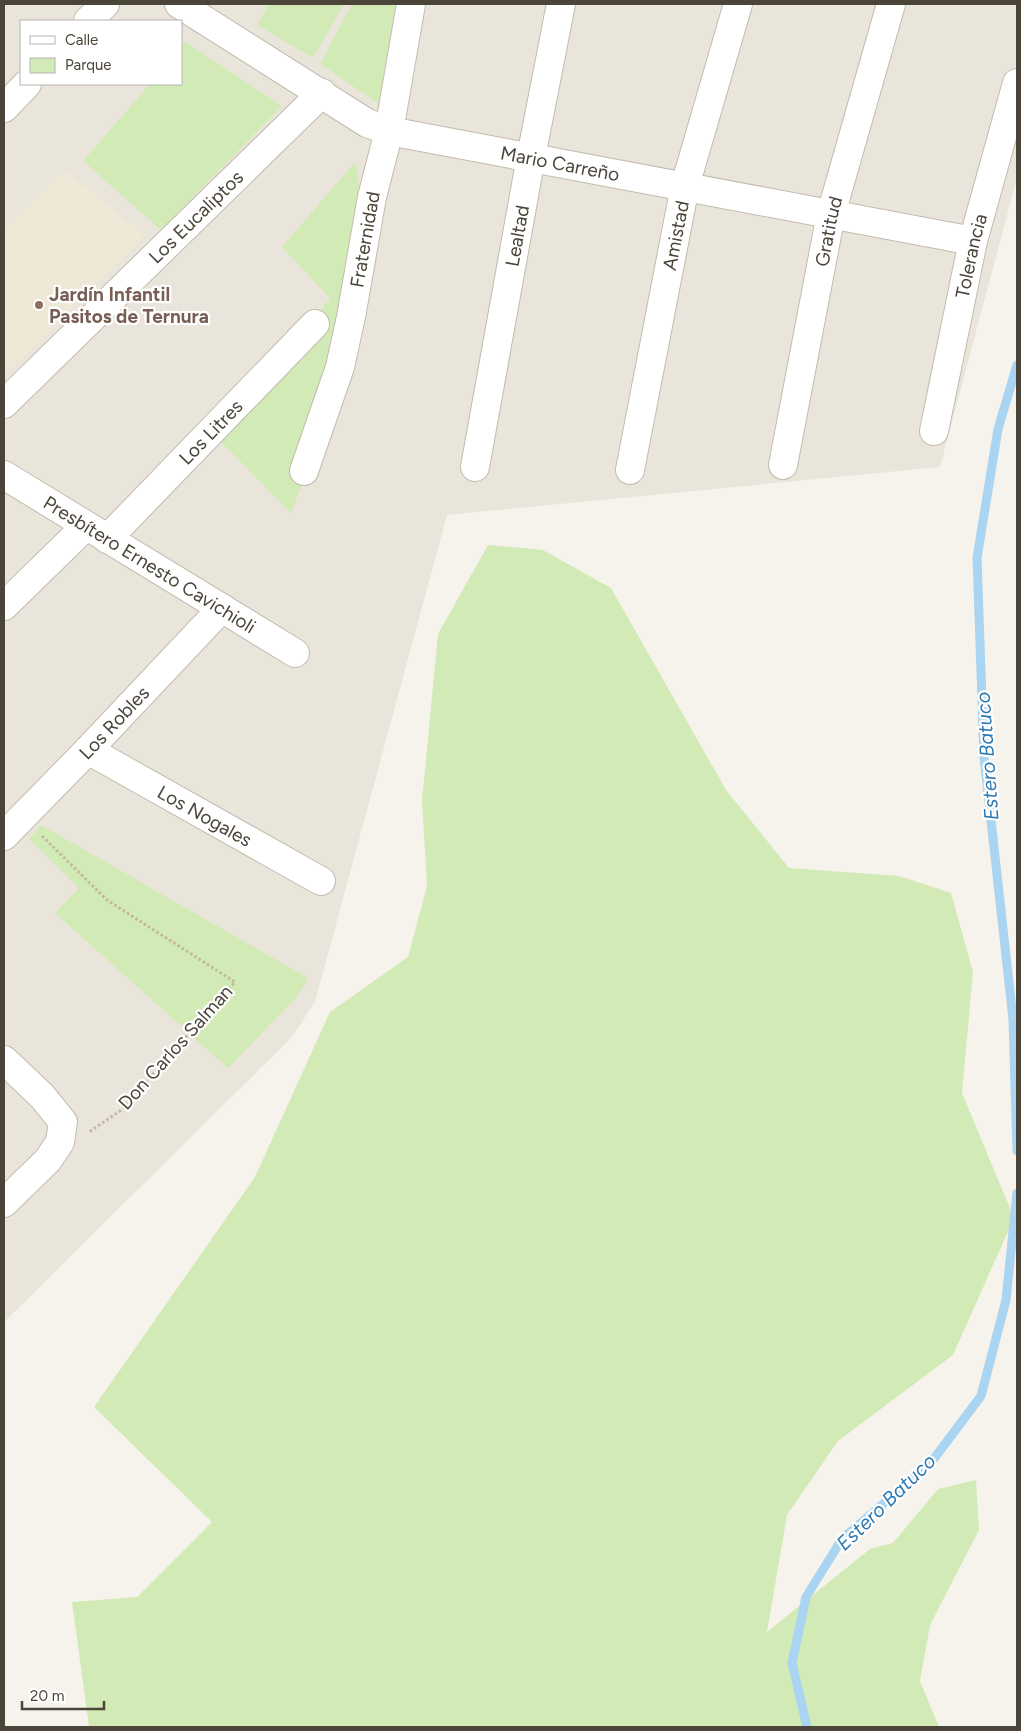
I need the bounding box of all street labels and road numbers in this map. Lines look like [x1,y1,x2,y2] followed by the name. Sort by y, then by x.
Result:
[499,141,621,186] street label: Mario Carreño
[144,166,248,268] street label: Los Eucaliptos
[345,190,385,289] street label: Fraternidad
[810,194,847,268] street label: Gratitud
[658,199,694,272] street label: Amistad
[500,203,534,268] street label: Lealtad
[951,211,992,300] street label: Tolerancia
[174,395,248,470] street label: Los Litres
[39,491,260,638] street label: Presbítero Ernesto Cavichioli
[74,681,154,764] street label: Los Robles
[153,780,256,852] street label: Los Nogales
[113,980,237,1114] street label: Don Carlos Salman

